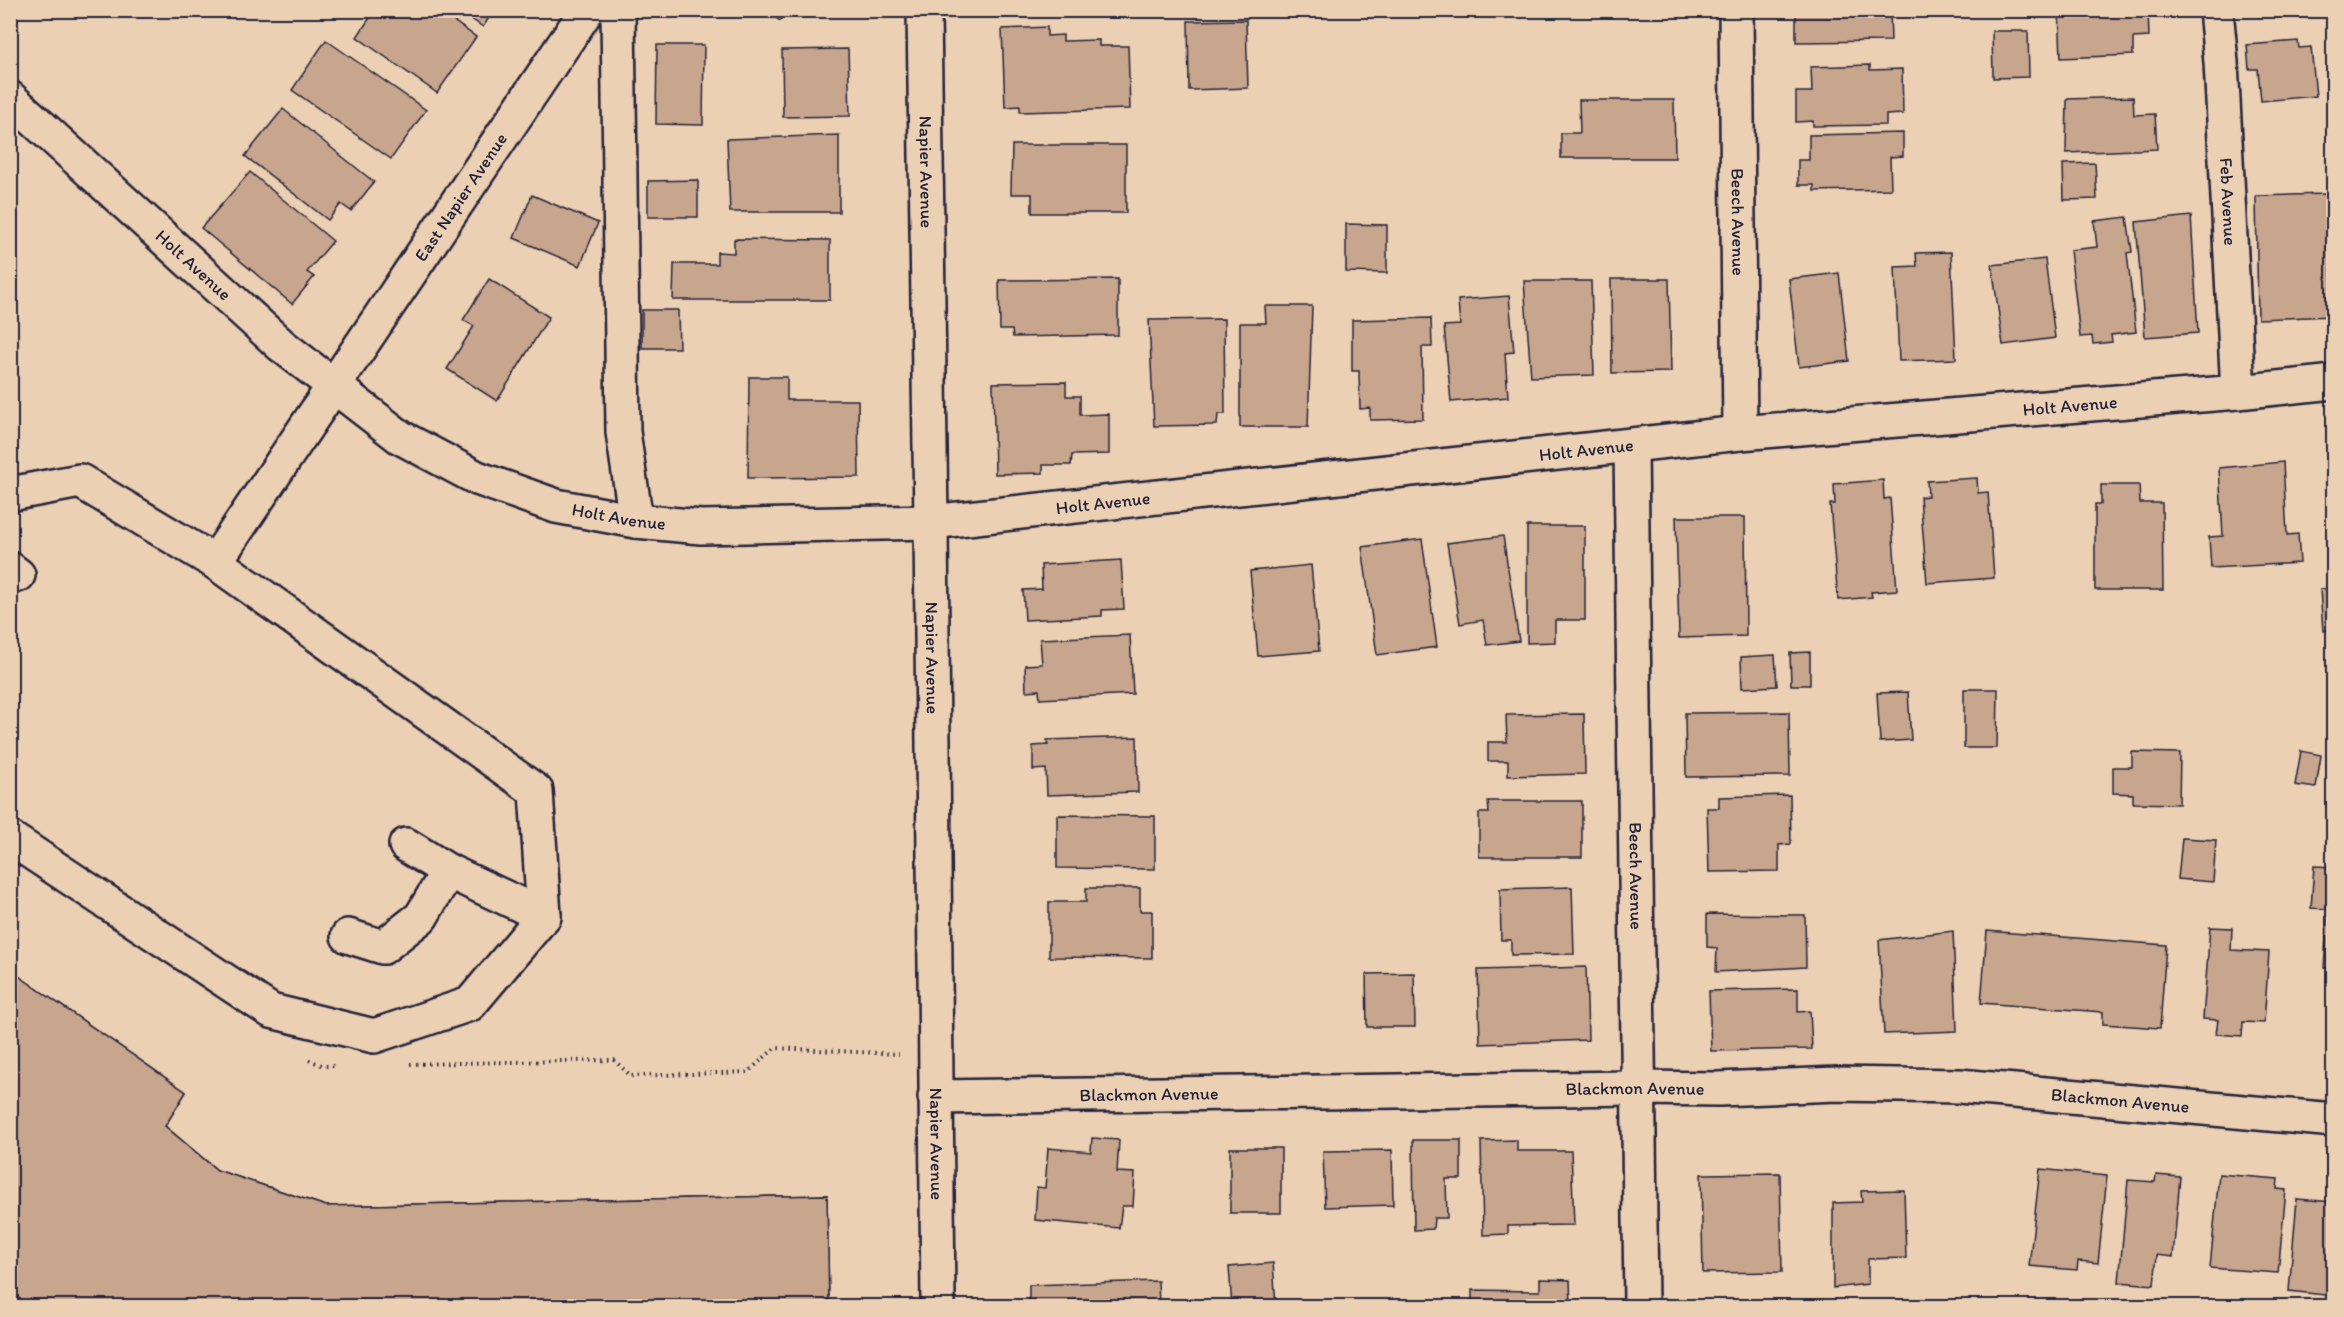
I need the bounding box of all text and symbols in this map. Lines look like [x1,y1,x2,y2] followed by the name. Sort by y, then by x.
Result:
[914,116,938,228] street label: Napier Avenue
[410,129,512,266] street label: East Napier Avenue
[2215,157,2241,246] street label: Feb Avenue
[1726,168,1750,276] street label: Beech Avenue
[151,225,236,305] street label: Holt Avenue
[2022,391,2118,421] street label: Holt Avenue
[1538,434,1635,466] street label: Holt Avenue
[1055,487,1151,519] street label: Holt Avenue
[570,498,667,535] street label: Holt Avenue
[921,602,944,714] street label: Napier Avenue
[1624,822,1648,930] street label: Beech Avenue
[1565,1077,1705,1100] street label: Blackmon Avenue
[1079,1082,1219,1106] street label: Blackmon Avenue
[2050,1083,2190,1118] street label: Blackmon Avenue
[925,1088,948,1200] street label: Napier Avenue

